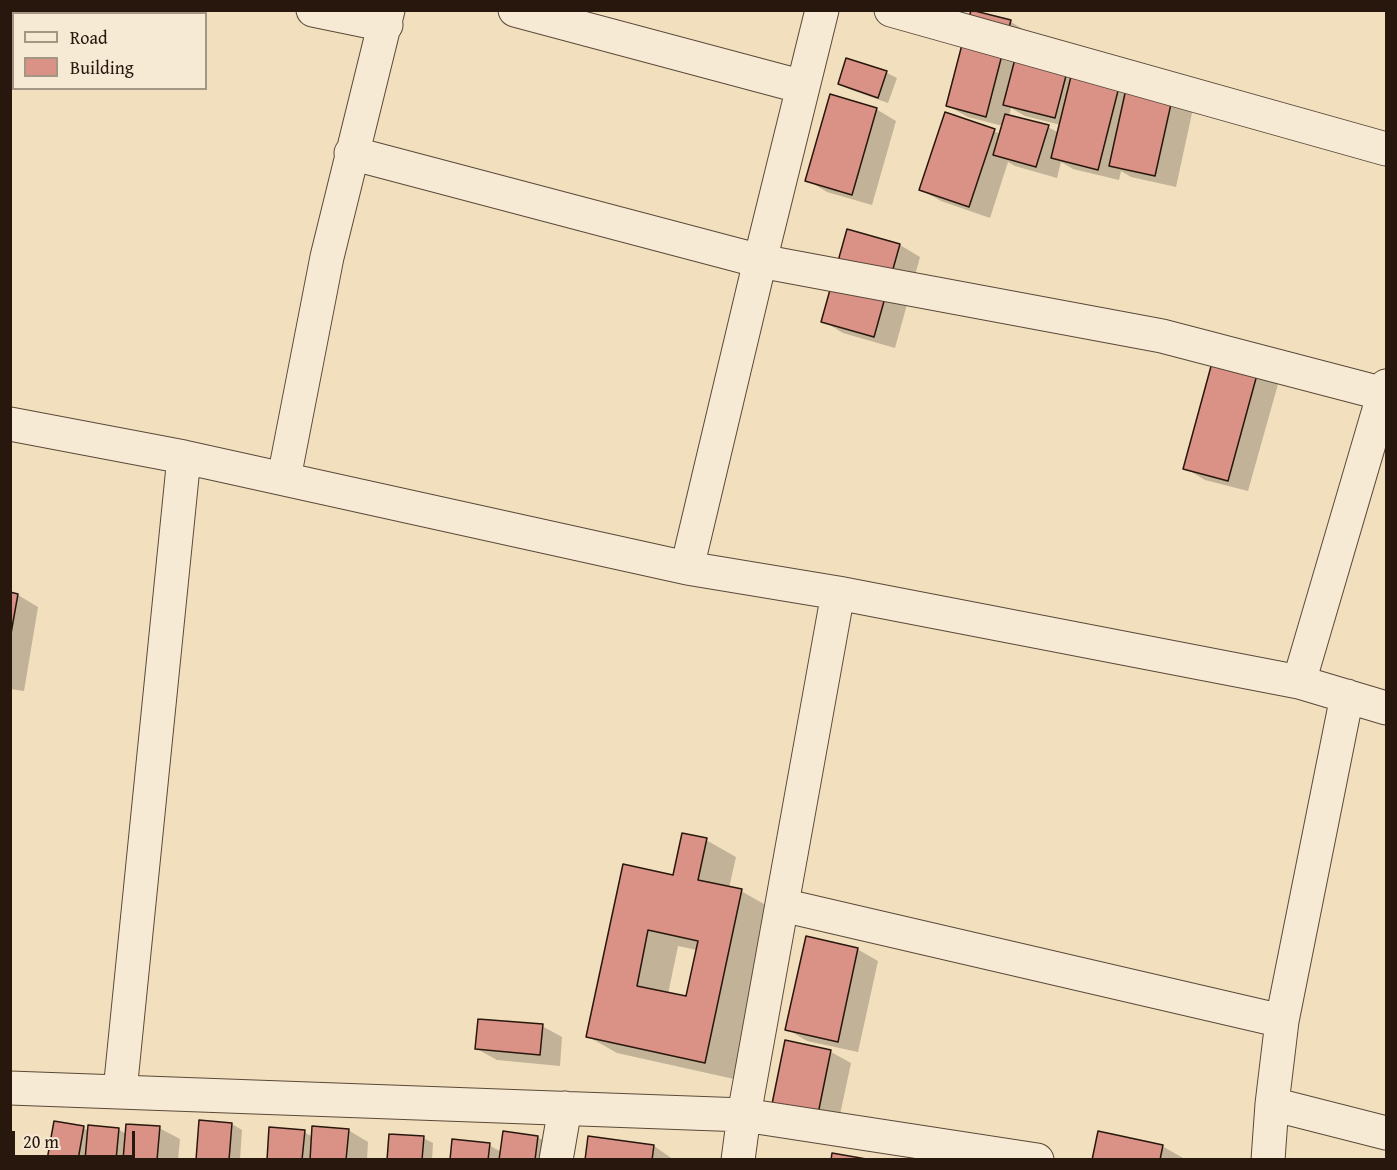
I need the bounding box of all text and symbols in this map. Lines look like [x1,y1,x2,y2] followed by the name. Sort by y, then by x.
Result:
[12,12,207,90] legend
[70,24,108,51] text: Road
[70,54,134,81] text: Building
[15,1119,138,1157] scale bar
[23,1128,59,1155] text: 20 m

